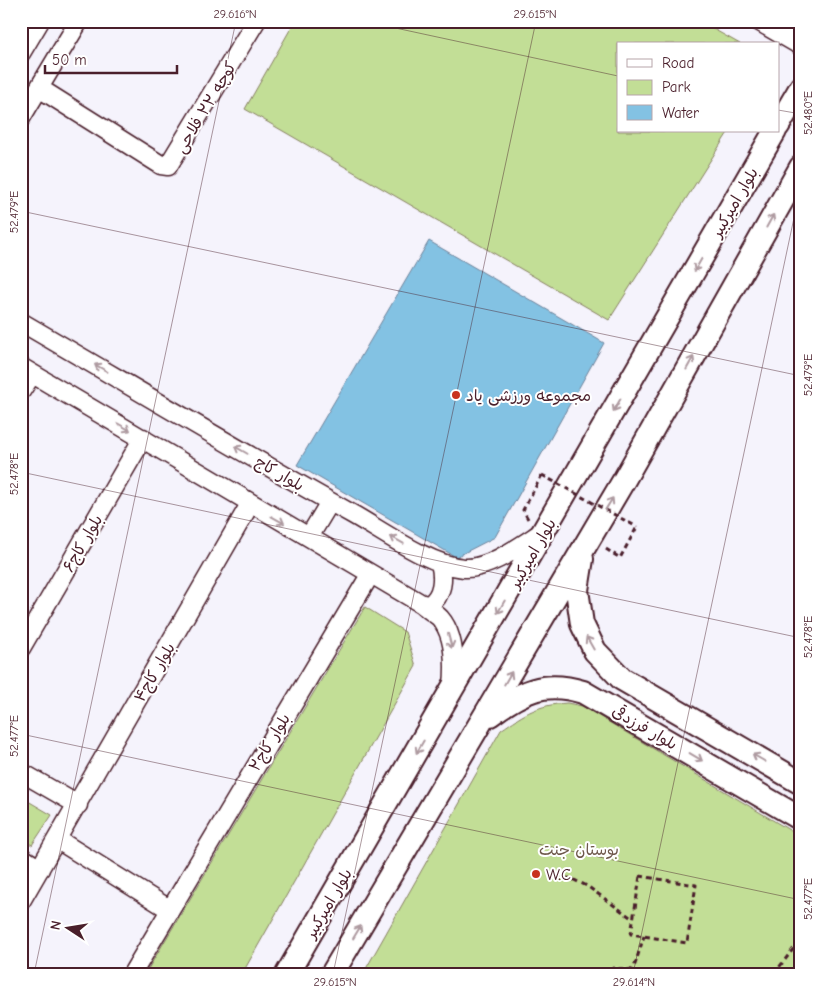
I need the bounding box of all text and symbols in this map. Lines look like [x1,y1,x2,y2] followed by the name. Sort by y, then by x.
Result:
[213,7,257,21] text: 29.616°N
[513,7,557,21] text: 29.615°N
[45,42,178,74] scale bar
[617,42,780,132] legend
[52,51,87,69] text: 50 m
[662,54,694,72] text: Road
[171,58,241,157] street label: کوچه ۲۲ فلاحی
[662,78,691,96] text: Park
[801,91,815,135] text: 52.480°E
[662,104,699,122] text: Water
[707,165,763,243] street label: بلوار امیرکبیر
[7,191,21,233] text: 52.479°E
[765,214,775,229] one-way arrow
[693,257,703,271] one-way arrow
[801,354,815,396] text: 52.479°E
[685,355,695,370] one-way arrow
[94,363,108,373] one-way arrow
[466,387,591,406] place label: مجموعه ورزشی یاد
[450,389,462,401] marker: مجموعه ورزشی یاد
[612,398,622,412] one-way arrow
[116,422,131,432] one-way arrow
[234,445,249,455] one-way arrow
[7,453,21,495] text: 52.478°E
[251,453,307,496] street label: بلوار کاج
[605,497,615,511] one-way arrow
[59,512,107,576] street label: بلوار کاج۶
[270,515,285,525] one-way arrow
[505,516,561,594] street label: بلوار امیرکبیر
[391,534,405,544] one-way arrow
[496,599,506,614] one-way arrow
[801,616,815,658] text: 52.478°E
[446,633,455,649] one-way arrow
[585,636,595,650] one-way arrow
[131,640,180,706] street label: بلوار کاج۴
[503,671,513,686] one-way arrow
[608,700,681,755] street label: بلوار فرزدقی
[246,710,295,775] street label: بلوار کاج۲
[7,715,21,757] text: 52.477°E
[414,740,424,754] one-way arrow
[688,753,702,763] one-way arrow
[752,753,766,763] one-way arrow
[539,841,619,860] park label: بوستان جنت
[301,866,357,944] street label: بلوار امیرکبیر
[546,866,571,884] place label: W.C
[530,868,542,880] marker: W.C
[801,878,815,920] text: 52.477°E
[42,902,92,952] north arrow
[47,919,65,932] text: N
[352,925,362,939] one-way arrow
[313,975,357,989] text: 29.615°N
[613,975,655,989] text: 29.614°N

